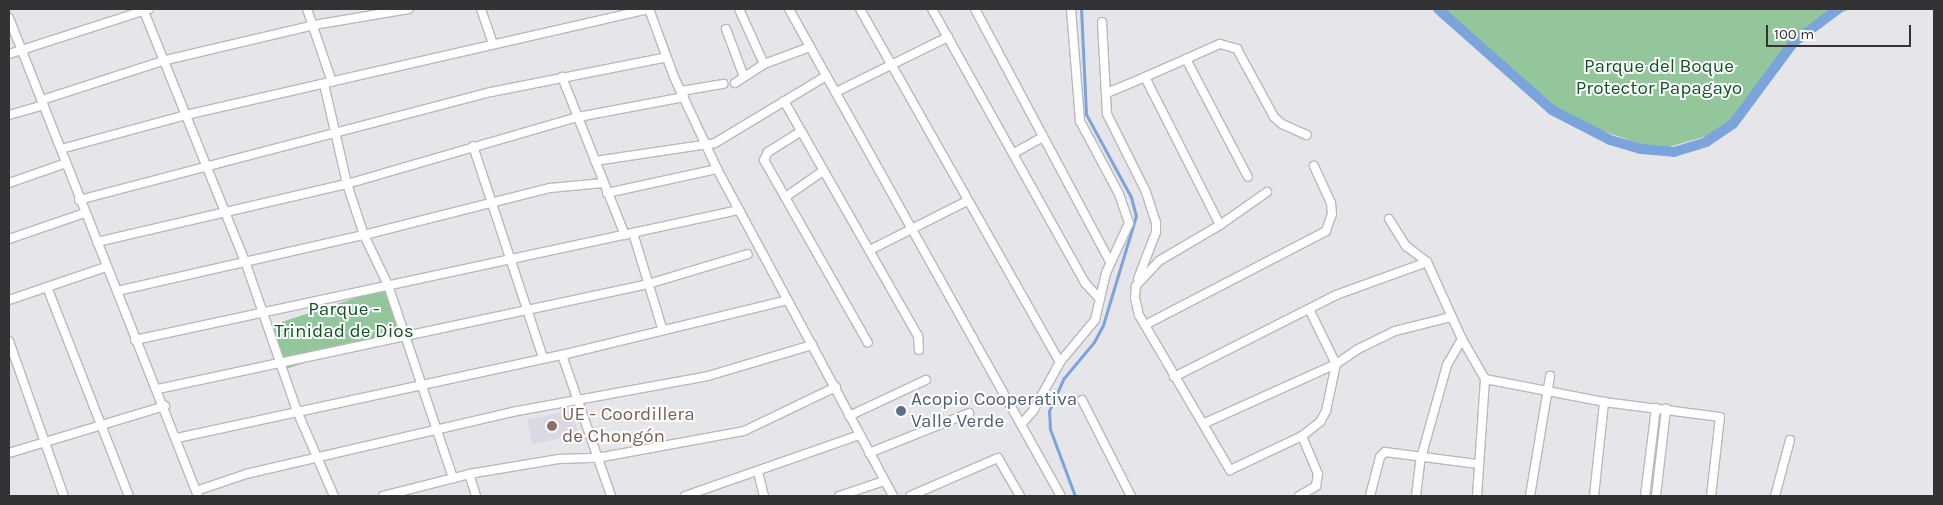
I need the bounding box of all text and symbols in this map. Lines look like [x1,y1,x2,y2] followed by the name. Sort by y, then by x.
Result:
[1768,15,1913,47] scale bar
[1774,25,1814,43] text: 100 m
[1576,56,1742,100] park label: Parque del Boque Protector Papagayo
[274,299,414,343] park label: Parque - Trinidad de Dios
[911,389,1077,433] place label: Acopio Cooperativa Valle Verde
[562,404,695,448] place label: UE - Coordillera de Chongón
[895,405,907,417] marker: Acopio Cooperativa Valle Verde
[546,420,558,432] marker: UE - Coordillera de Chongón

